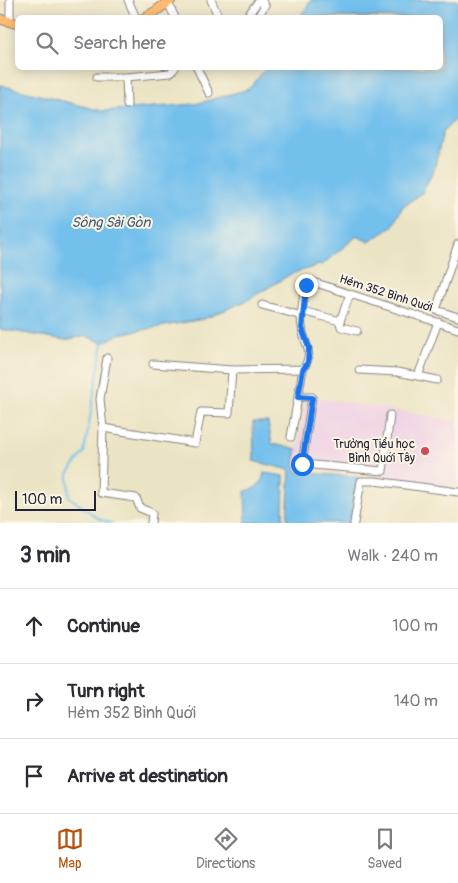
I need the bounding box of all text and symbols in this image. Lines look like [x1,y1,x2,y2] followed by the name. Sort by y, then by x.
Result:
[15,15,443,70] search box
[33,29,61,57] icon: search
[73,31,166,55] text: Search here
[72,214,151,231] water label: Sông Sài Gòn
[338,271,434,316] street label: Hẻm 352 Bình Quới
[295,274,318,297] route end
[333,437,415,466] place label: Trường Tiểu học Bình Quới Tây
[419,445,431,457] marker: Trường Tiểu học Bình Quới Tây
[291,453,314,476] route start
[15,488,96,511] scale bar
[22,491,62,508] text: 100 m
[20,542,70,569] text: 3 min
[347,546,438,566] text: Walk · 240 m
[20,612,48,640] icon: ahead
[67,614,140,638] text: Continue
[392,616,438,636] text: 100 m
[67,679,145,703] text: Turn right
[20,687,48,715] icon: right
[394,691,438,711] text: 140 m
[67,703,196,723] text: Hẻm 352 Bình Quới
[20,762,48,790] icon: arrive
[67,764,228,788] text: Arrive at destination
[56,825,84,872] tab: Map
[196,825,255,872] tab: Directions
[367,825,402,872] tab: Saved

